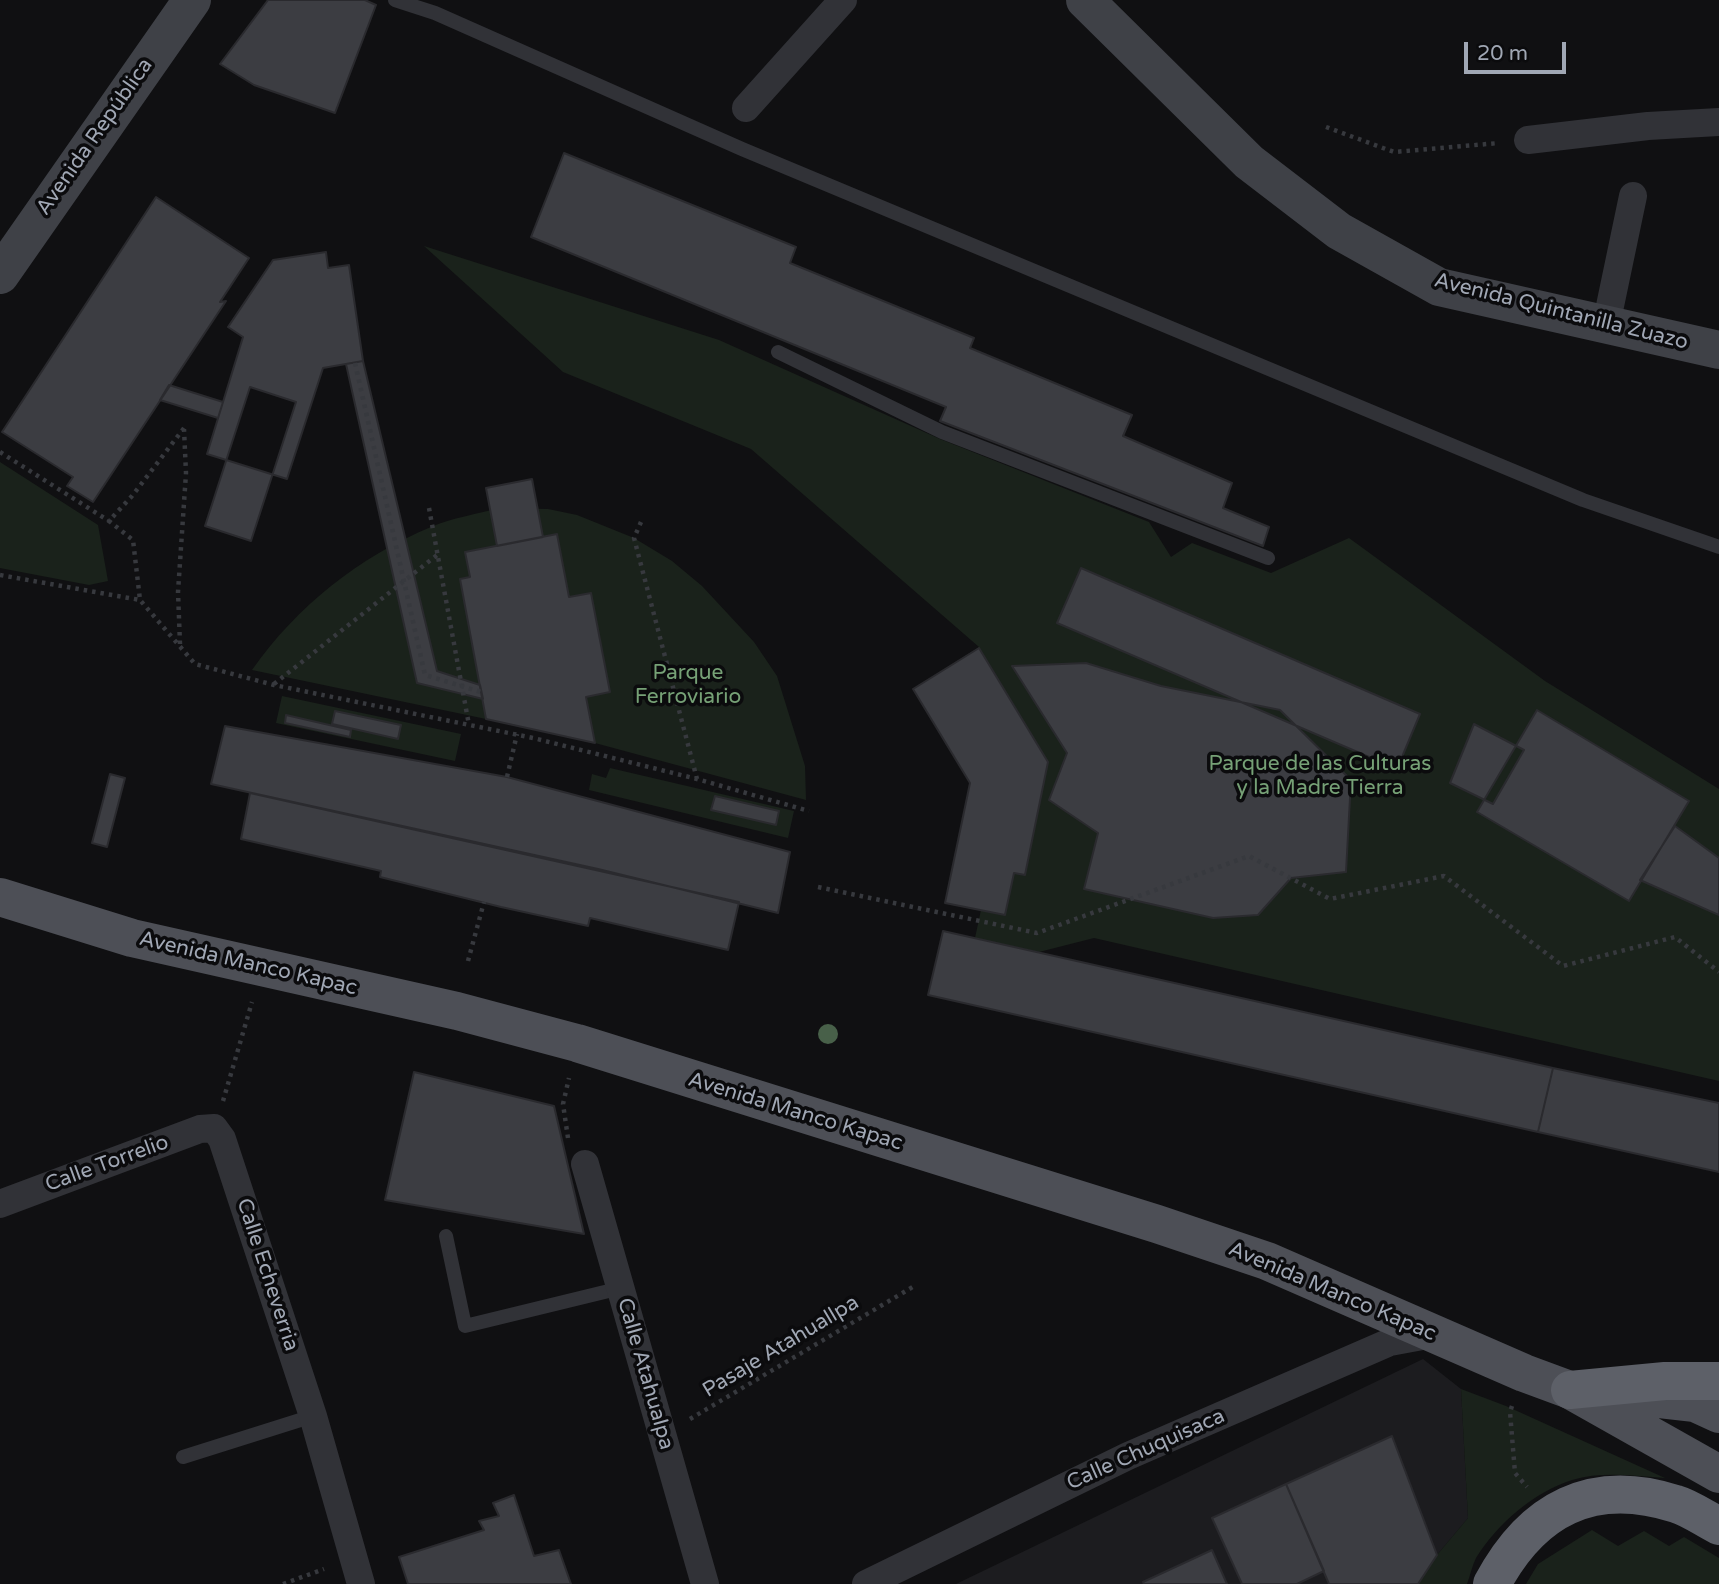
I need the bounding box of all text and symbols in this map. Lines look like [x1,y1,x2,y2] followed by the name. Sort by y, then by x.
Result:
[1467,28,1568,72] scale bar
[1477,41,1528,66] text: 20 m
[31,54,159,220] street label: Avenida República
[1432,268,1690,356] street label: Avenida Quintanilla Zuazo
[635,660,741,710] park label: Parque Ferroviario
[1209,751,1431,801] park label: Parque de las Culturas y la Madre Tierra
[137,927,359,1001] street label: Avenida Manco Kapac
[685,1067,905,1157] street label: Avenida Manco Kapac
[42,1130,172,1198] street label: Calle Torrelio
[230,1195,304,1355] street label: Calle Echeverria
[1225,1237,1439,1347] street label: Avenida Manco Kapac
[698,1290,864,1404] street label: Pasaje Atahuallpa
[611,1295,679,1453] street label: Calle Atahualpa
[1063,1404,1229,1496] street label: Calle Chuquisaca

